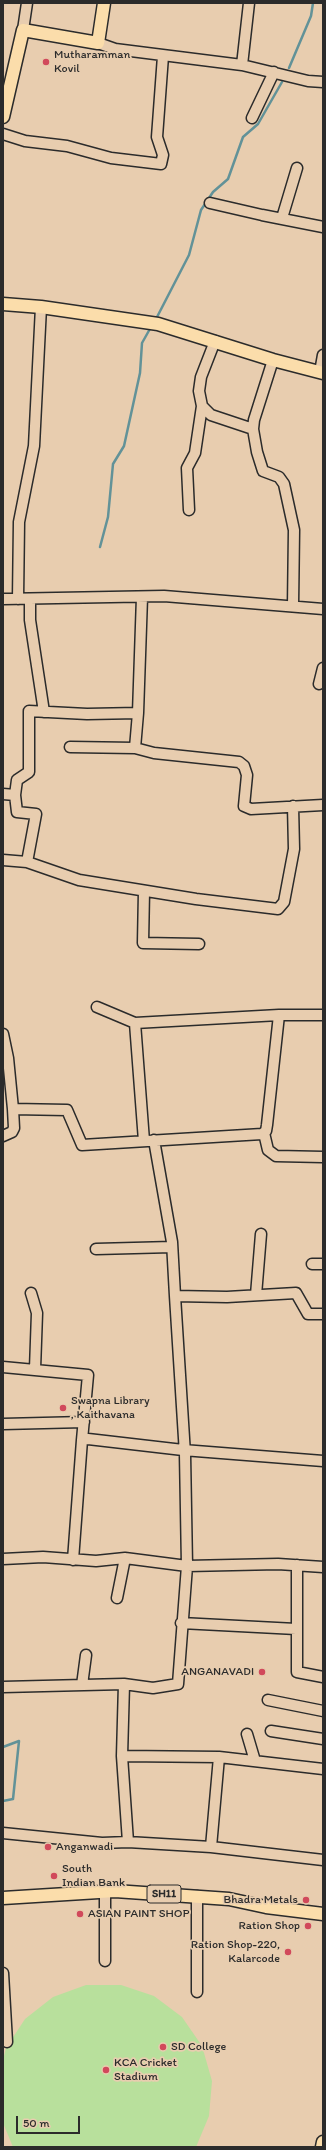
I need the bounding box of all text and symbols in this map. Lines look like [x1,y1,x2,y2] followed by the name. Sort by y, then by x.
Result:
[54,48,130,76] place label: Mutharamman Kovil
[41,57,51,67] marker: Mutharamman Kovil
[71,1394,150,1422] place label: Swapna Library , Kaithavana
[58,1403,68,1413] marker: Swapna Library , Kaithavana
[181,1665,254,1679] place label: ANGANAVADI
[257,1667,267,1677] marker: ANGANAVADI
[56,1840,113,1854] place label: Anganwadi
[43,1842,53,1852] marker: Anganwadi
[62,1862,125,1890] place label: South Indian Bank
[49,1871,59,1881] marker: South Indian Bank
[147,1885,181,1903] road number: SH11
[223,1893,298,1907] place label: Bhadra Metals
[301,1895,311,1905] marker: Bhadra Metals
[88,1907,190,1921] place label: ASIAN PAINT SHOP
[75,1909,85,1919] marker: ASIAN PAINT SHOP
[239,1919,300,1933] place label: Ration Shop
[303,1921,313,1931] marker: Ration Shop
[191,1938,280,1966] place label: Ration Shop-220, Kalarcode
[283,1947,293,1957] marker: Ration Shop-220, Kalarcode
[171,2040,226,2054] place label: SD College
[158,2042,168,2052] marker: SD College
[114,2056,177,2084] place label: KCA Cricket Stadium
[101,2065,111,2075] marker: KCA Cricket Stadium
[18,2108,82,2134] scale bar
[23,2116,49,2130] text: 50 m

